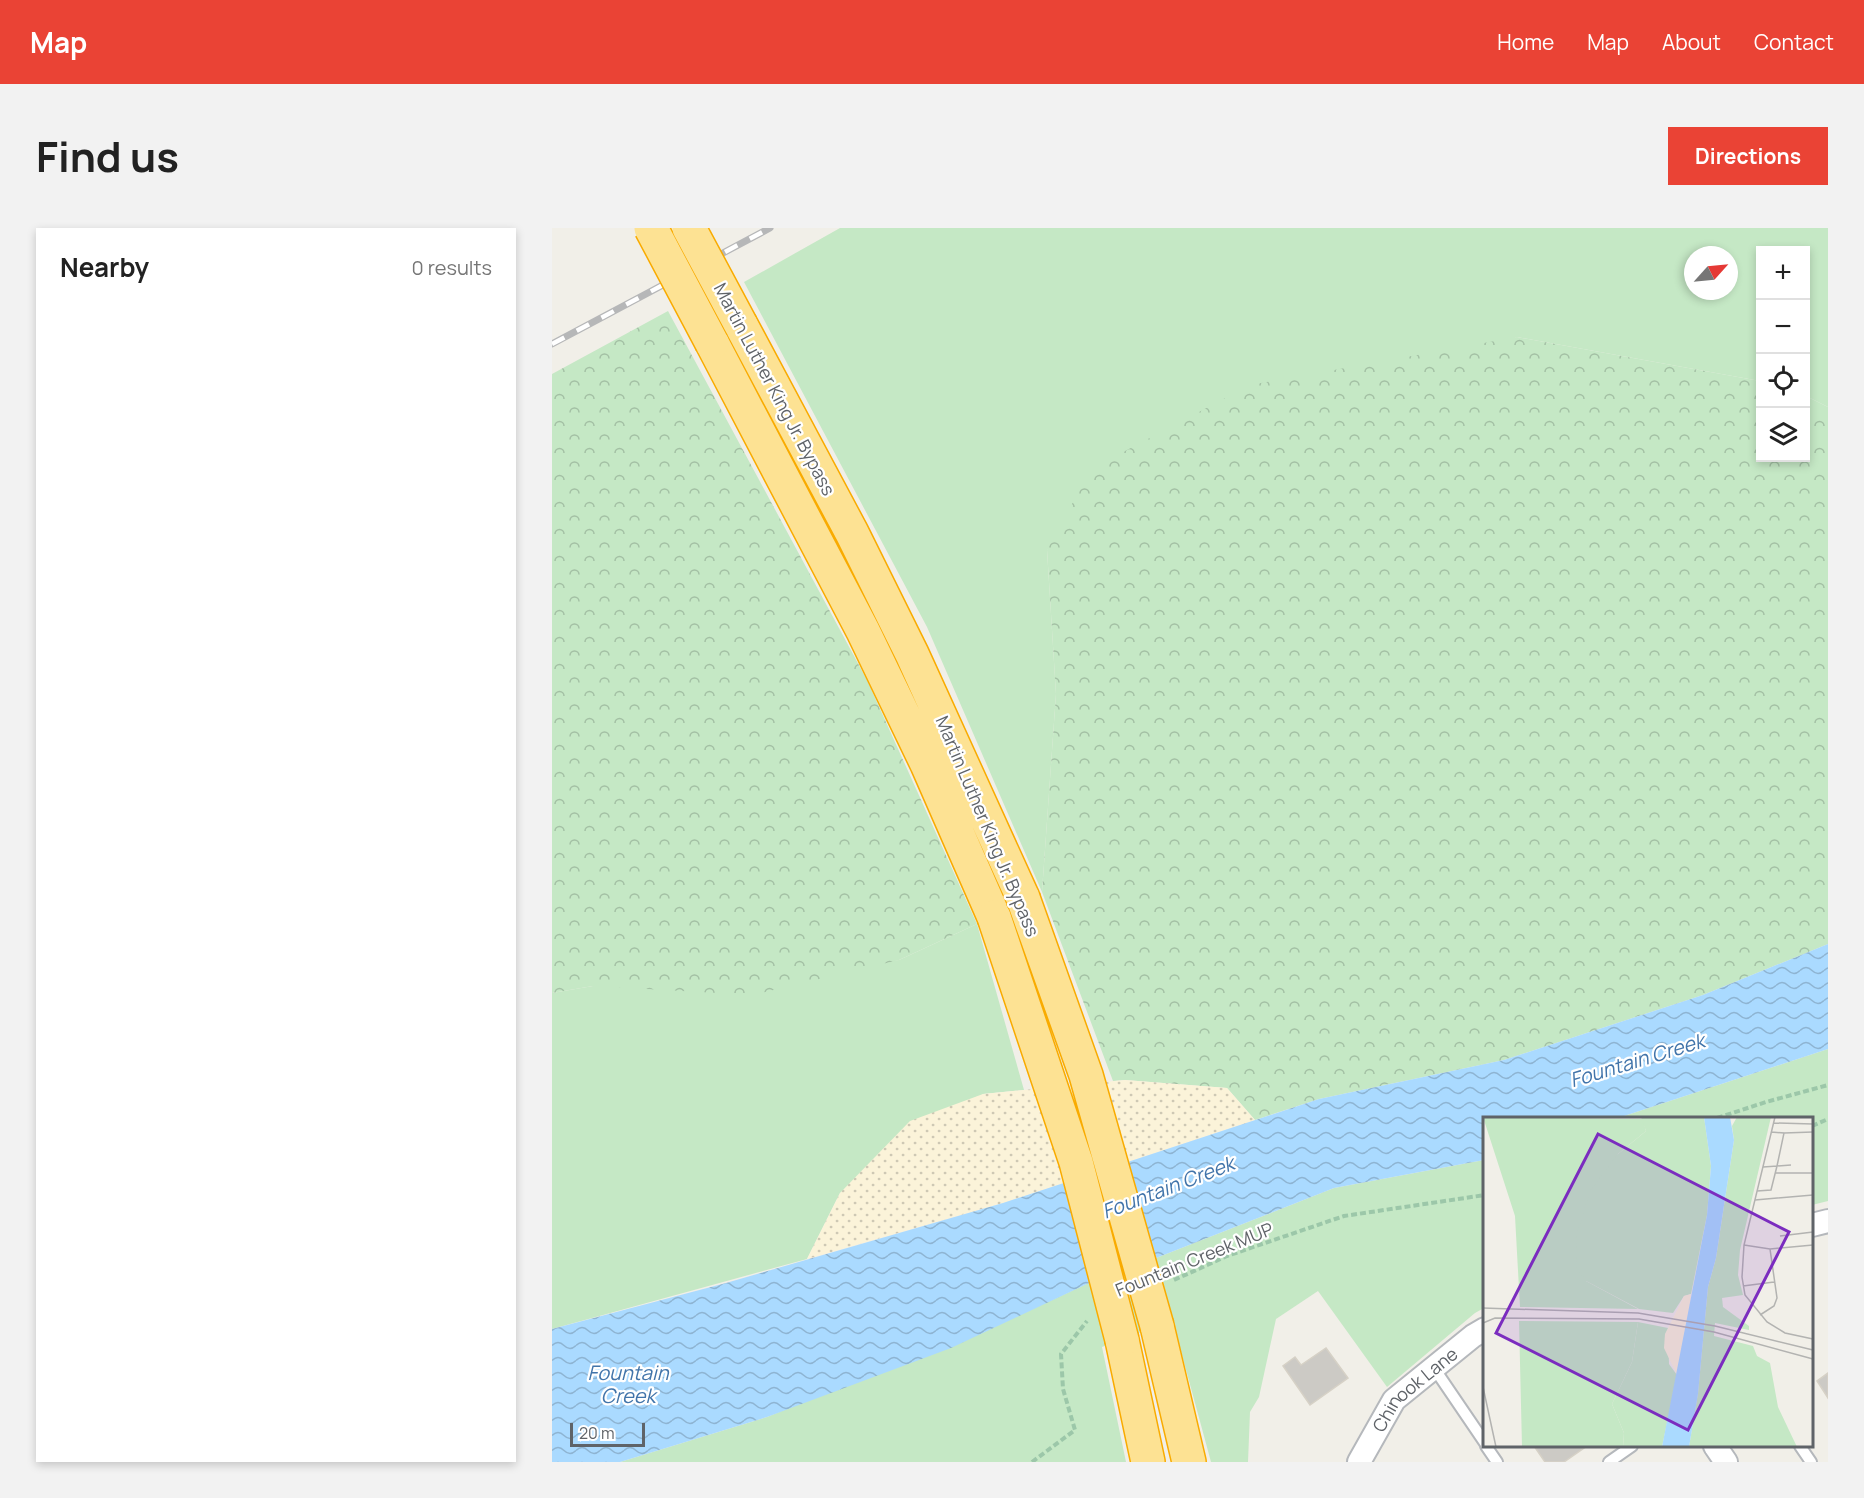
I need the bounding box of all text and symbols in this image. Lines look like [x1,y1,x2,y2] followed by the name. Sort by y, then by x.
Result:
[30,23,87,61] text: Map
[1497,28,1554,56] text: Home
[1587,28,1629,56] text: Map
[1662,28,1721,56] text: About
[1754,28,1834,56] text: Contact
[36,127,179,185] text: Find us
[1668,127,1828,185] button: Directions
[1684,246,1738,300] north arrow
[1756,246,1810,462] map controls
[1756,246,1810,300] button: +
[60,249,149,285] text: Nearby
[412,254,492,281] text: 0 results
[709,279,841,499] street label: Martin Luther King Jr. Bypass
[1756,300,1810,354] button: −
[1756,354,1810,408] button: locate
[1756,408,1810,462] button: layers
[931,712,1045,940] street label: Martin Luther King Jr. Bypass
[1566,1026,1711,1093] water label: Fountain Creek
[1483,1117,1813,1447] inset map
[1098,1148,1241,1225] water label: Fountain Creek
[1112,1216,1276,1302] street label: Fountain Creek MUP
[1367,1341,1462,1436] street label: Chinook Lane
[587,1359,670,1409] water label: Fountain Creek
[570,1420,645,1448] scale bar
[579,1422,615,1444] text: 20 m

